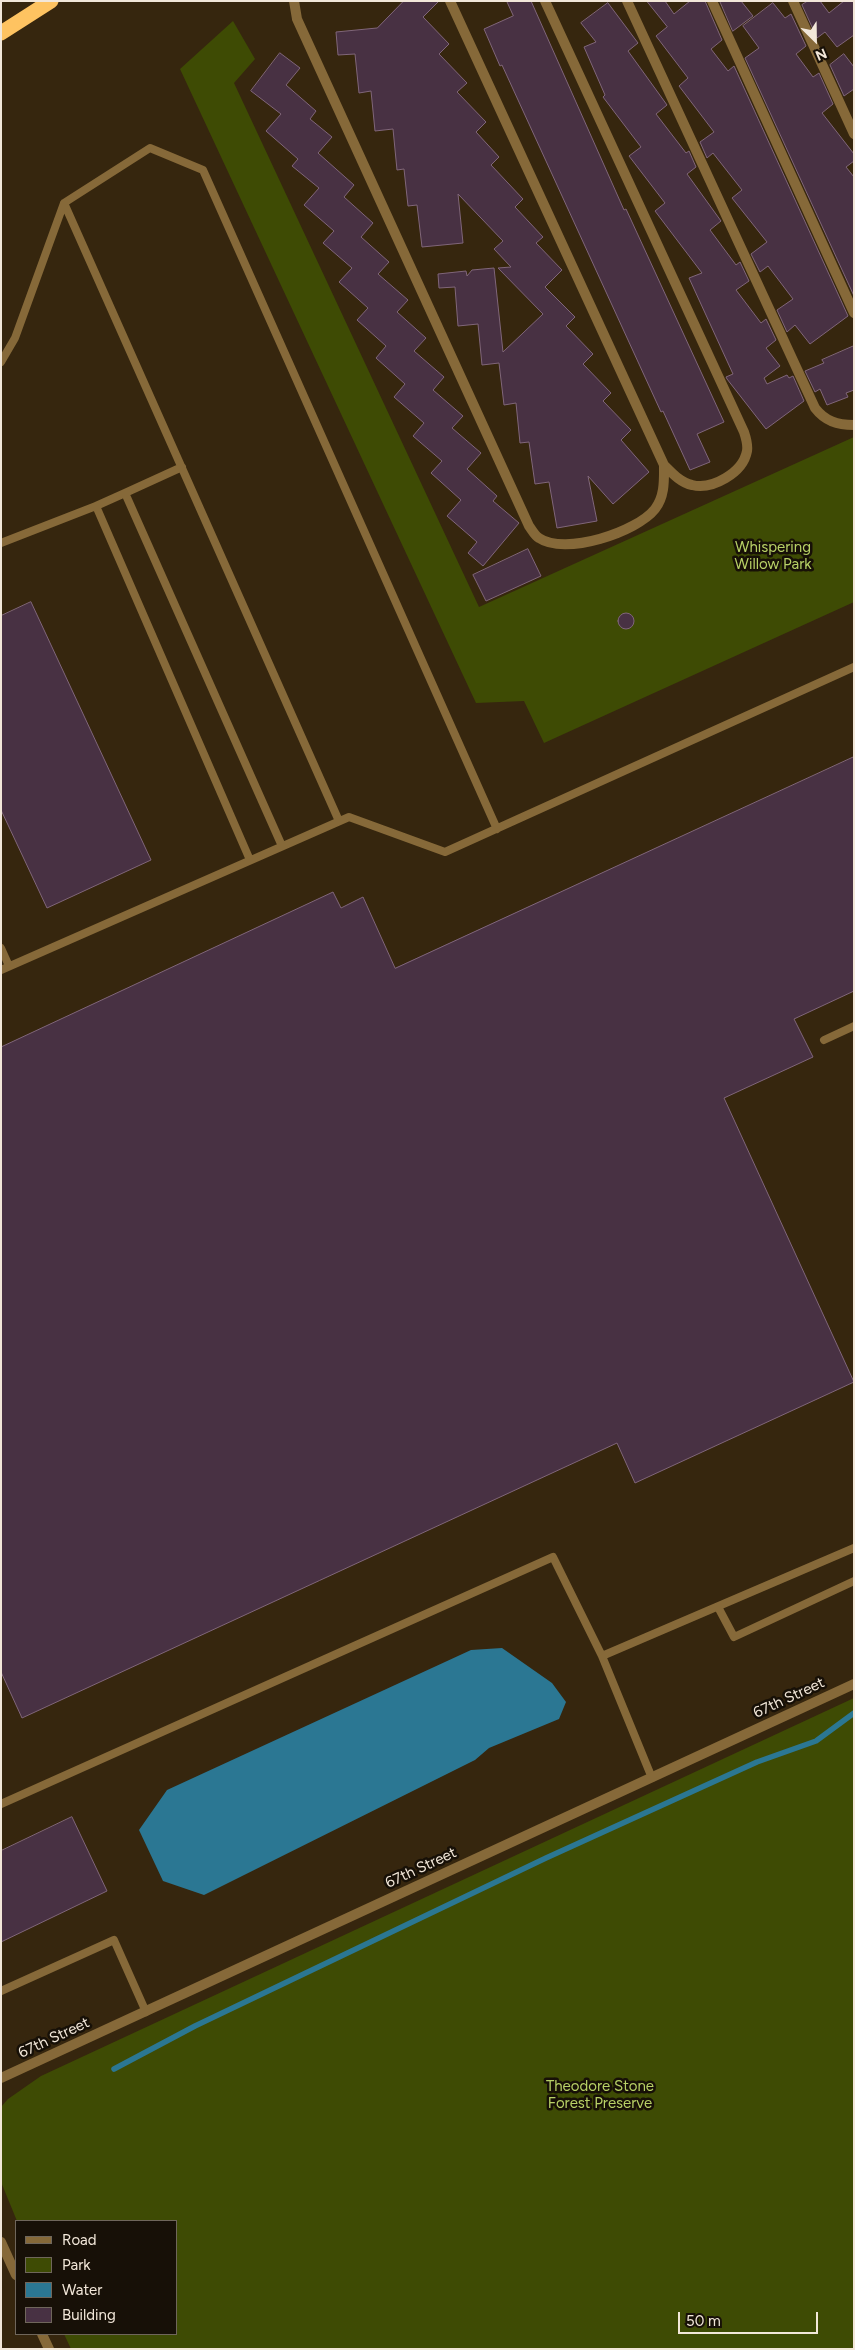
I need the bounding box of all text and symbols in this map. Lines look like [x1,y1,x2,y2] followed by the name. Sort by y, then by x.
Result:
[790,15,840,65] north arrow
[813,44,829,64] text: N
[735,539,811,574] park label: Whispering Willow Park
[751,1674,827,1722] street label: 67th Street
[383,1844,459,1892] street label: 67th Street
[16,2014,92,2062] street label: 67th Street
[546,2078,654,2113] park label: Theodore Stone Forest Preserve
[15,2220,178,2335] legend
[62,2231,97,2249] text: Road
[62,2256,91,2274] text: Park
[62,2281,102,2299] text: Water
[680,2302,820,2334] scale bar
[62,2306,116,2324] text: Building
[686,2312,721,2330] text: 50 m

